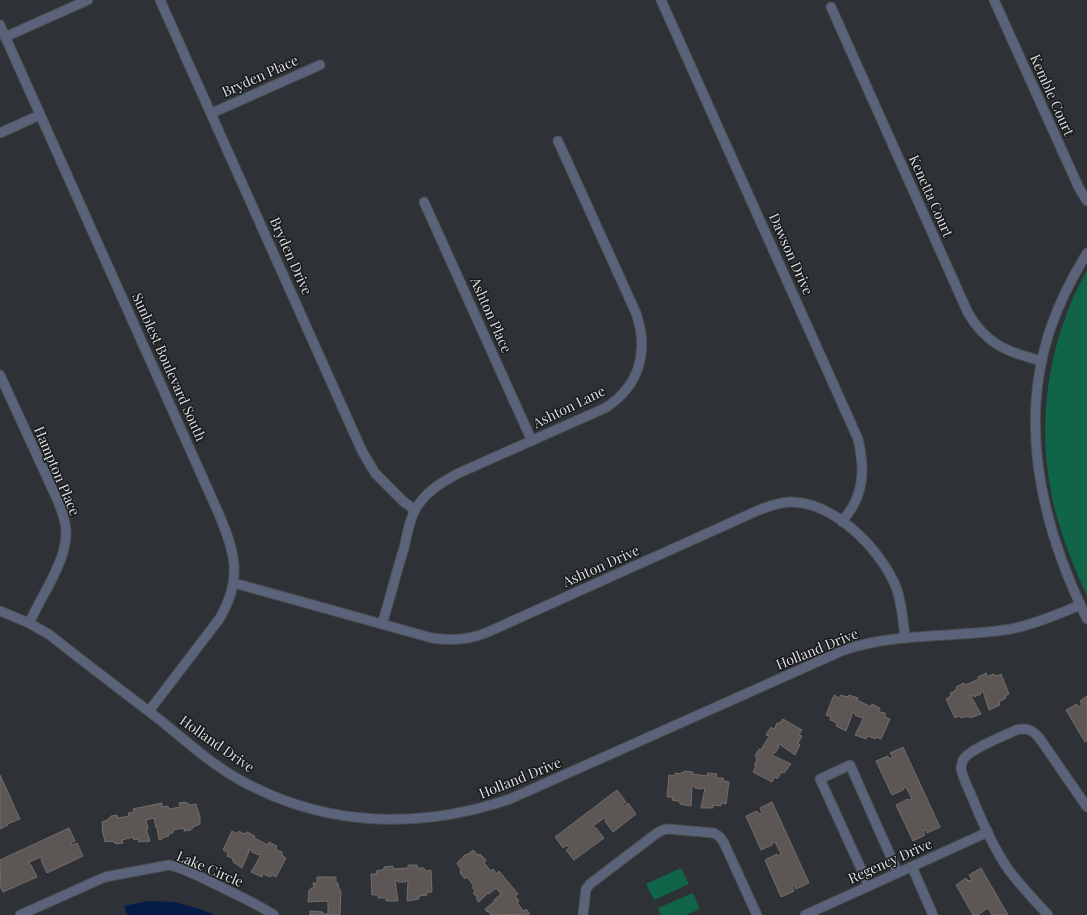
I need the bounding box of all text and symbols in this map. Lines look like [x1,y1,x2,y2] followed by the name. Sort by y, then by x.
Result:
[219,50,301,101] street label: Bryden Place
[1026,51,1079,140] street label: Kemble Court
[905,152,958,241] street label: Kenetta Court
[765,210,818,298] street label: Dawson Drive
[266,214,317,298] street label: Bryden Drive
[466,273,517,356] street label: Ashton Place
[128,290,211,445] street label: Sunblest Boulevard South
[528,381,608,433] street label: Ashton Lane
[30,423,85,518] street label: Hampton Place
[559,540,642,591] street label: Ashton Drive
[773,623,861,674] street label: Holland Drive
[176,711,258,776] street label: Holland Drive
[476,752,564,803] street label: Holland Drive
[845,834,935,888] street label: Regency Drive
[174,846,246,891] street label: Lake Circle

